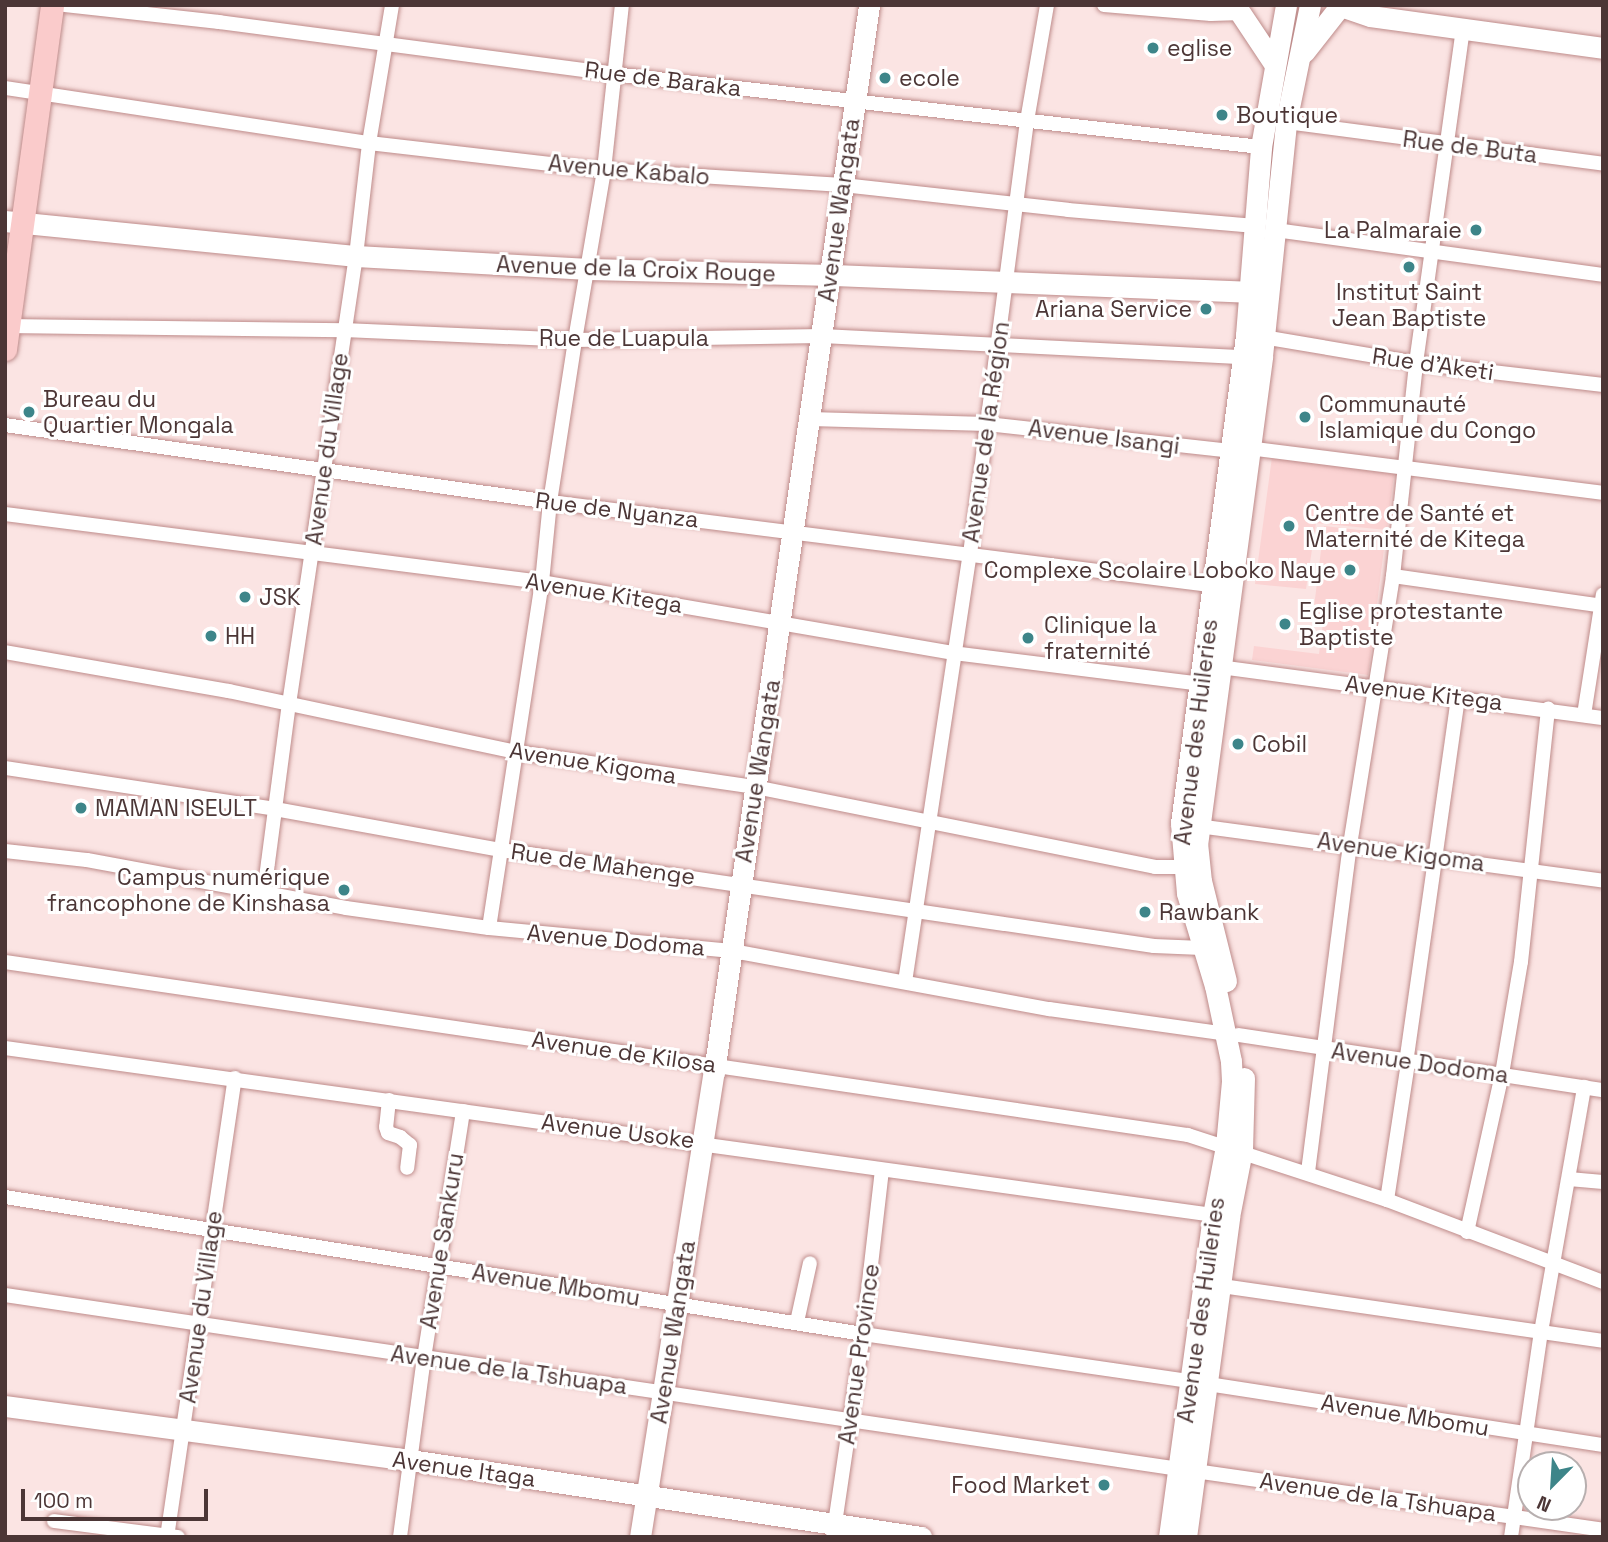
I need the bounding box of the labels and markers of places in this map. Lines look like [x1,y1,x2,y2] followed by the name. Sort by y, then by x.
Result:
[1167,34,1232,62] place label: eglise
[1145,40,1161,56] marker: eglise
[899,64,960,92] place label: ecole
[877,70,893,86] marker: ecole
[1236,101,1338,129] place label: Boutique
[1214,107,1230,123] marker: Boutique
[1324,216,1462,244] place label: La Palmaraie
[1468,222,1484,238] marker: La Palmaraie
[1401,259,1417,275] marker: Institut Saint Jean Baptiste
[1332,278,1486,332] place label: Institut Saint Jean Baptiste
[1035,295,1192,323] place label: Ariana Service
[1198,301,1214,317] marker: Ariana Service
[43,385,234,439] place label: Bureau du Quartier Mongala
[1319,390,1536,444] place label: Communauté Islamique du Congo
[21,404,37,420] marker: Bureau du Quartier Mongala
[1297,409,1313,425] marker: Communauté Islamique du Congo
[1305,499,1525,553] place label: Centre de Santé et Maternité de Kitega
[1279,516,1299,536] marker: Centre de Santé et Maternité de Kitega
[984,556,1336,584] place label: Complexe Scolaire Loboko Naye
[1342,562,1358,578] marker: Complexe Scolaire Loboko Naye
[259,583,301,611] place label: JSK
[237,589,253,605] marker: JSK
[1299,597,1503,651] place label: Eglise protestante Baptiste
[1044,611,1157,665] place label: Clinique la fraternité
[1277,616,1293,632] marker: Eglise protestante Baptiste
[225,622,255,650] place label: HH
[203,628,219,644] marker: HH
[1018,628,1038,648] marker: Clinique la fraternité
[1252,730,1307,758] place label: Cobil
[1230,736,1246,752] marker: Cobil
[95,794,257,822] place label: MAMAN ISEULT
[73,800,89,816] marker: MAMAN ISEULT
[47,863,330,917] place label: Campus numérique francophone de Kinshasa
[336,882,352,898] marker: Campus numérique francophone de Kinshasa
[1159,898,1259,926] place label: Rawbank
[1137,904,1153,920] marker: Rawbank
[951,1471,1090,1499] place label: Food Market
[1096,1477,1112,1493] marker: Food Market

